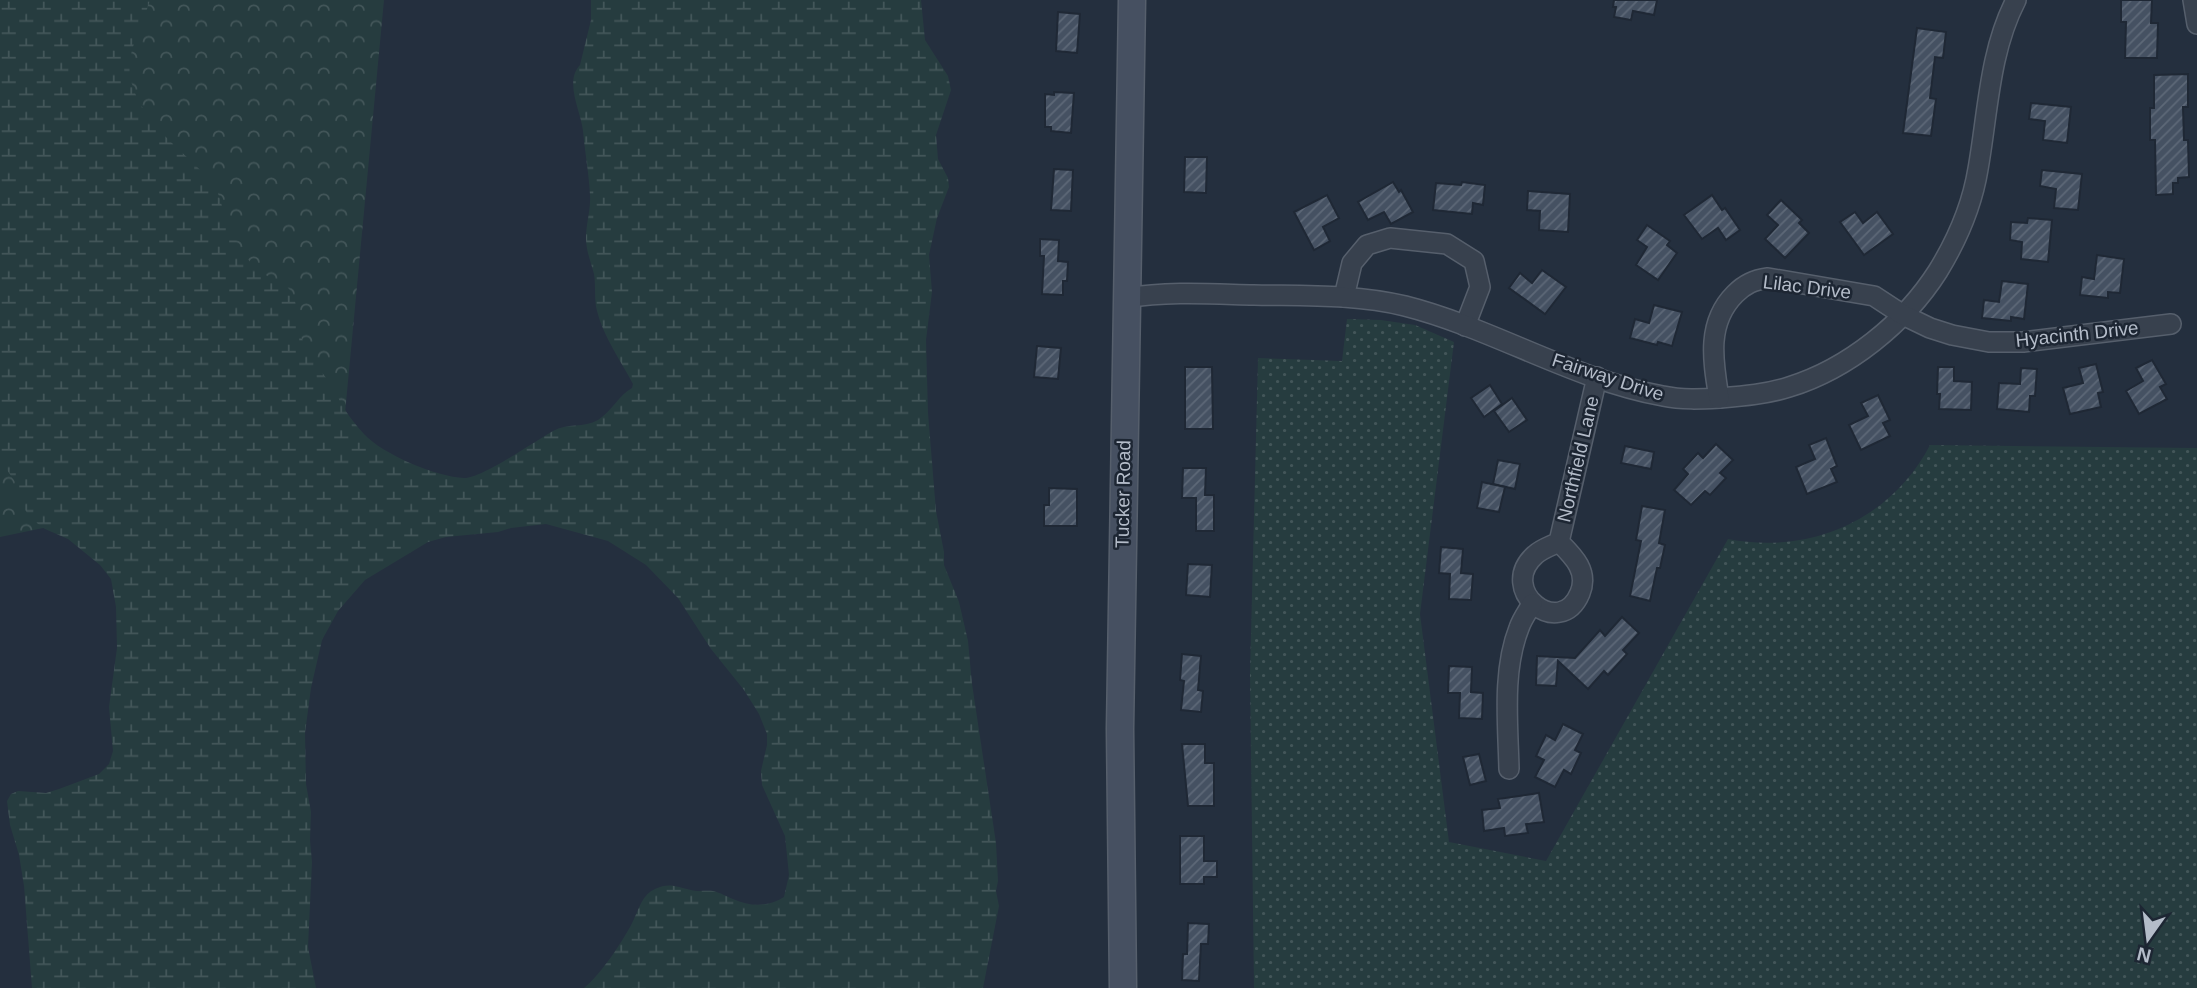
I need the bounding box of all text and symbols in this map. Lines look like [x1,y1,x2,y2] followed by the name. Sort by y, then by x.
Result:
[1762,271,1852,303] street label: Lilac Drive
[2014,317,2140,351] street label: Hyacinth Drive
[1550,349,1666,405] street label: Fairway Drive
[1553,394,1603,524] street label: Northfield Lane
[1112,440,1134,548] street label: Tucker Road
[2113,904,2183,974] north arrow
[2135,943,2153,967] text: N

